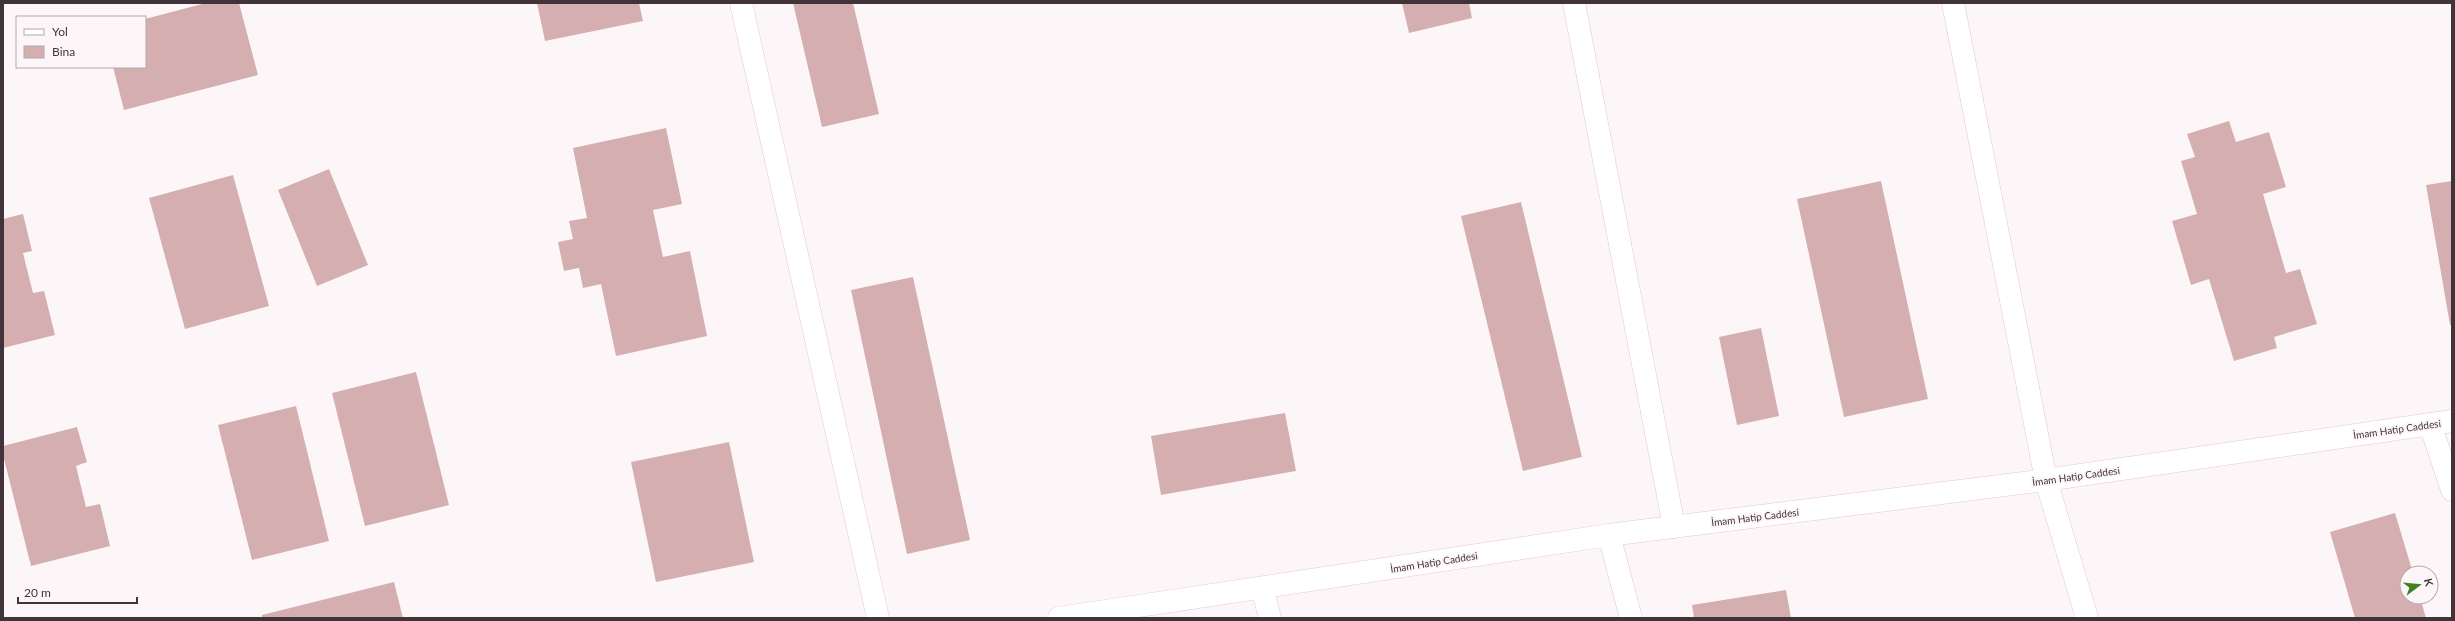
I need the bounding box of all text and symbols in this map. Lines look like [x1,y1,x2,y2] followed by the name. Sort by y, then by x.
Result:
[16,16,146,68] legend
[52,24,68,39] text: Yol
[52,44,75,59] text: Bina
[2352,417,2442,441] street label: İmam Hatip Caddesi
[2031,464,2121,488] street label: İmam Hatip Caddesi
[1710,506,1800,528] street label: İmam Hatip Caddesi
[1389,549,1479,575] street label: İmam Hatip Caddesi
[2399,565,2439,605] north arrow
[2422,577,2437,588] text: K
[18,579,137,605] scale bar
[24,585,51,600] text: 20 m

